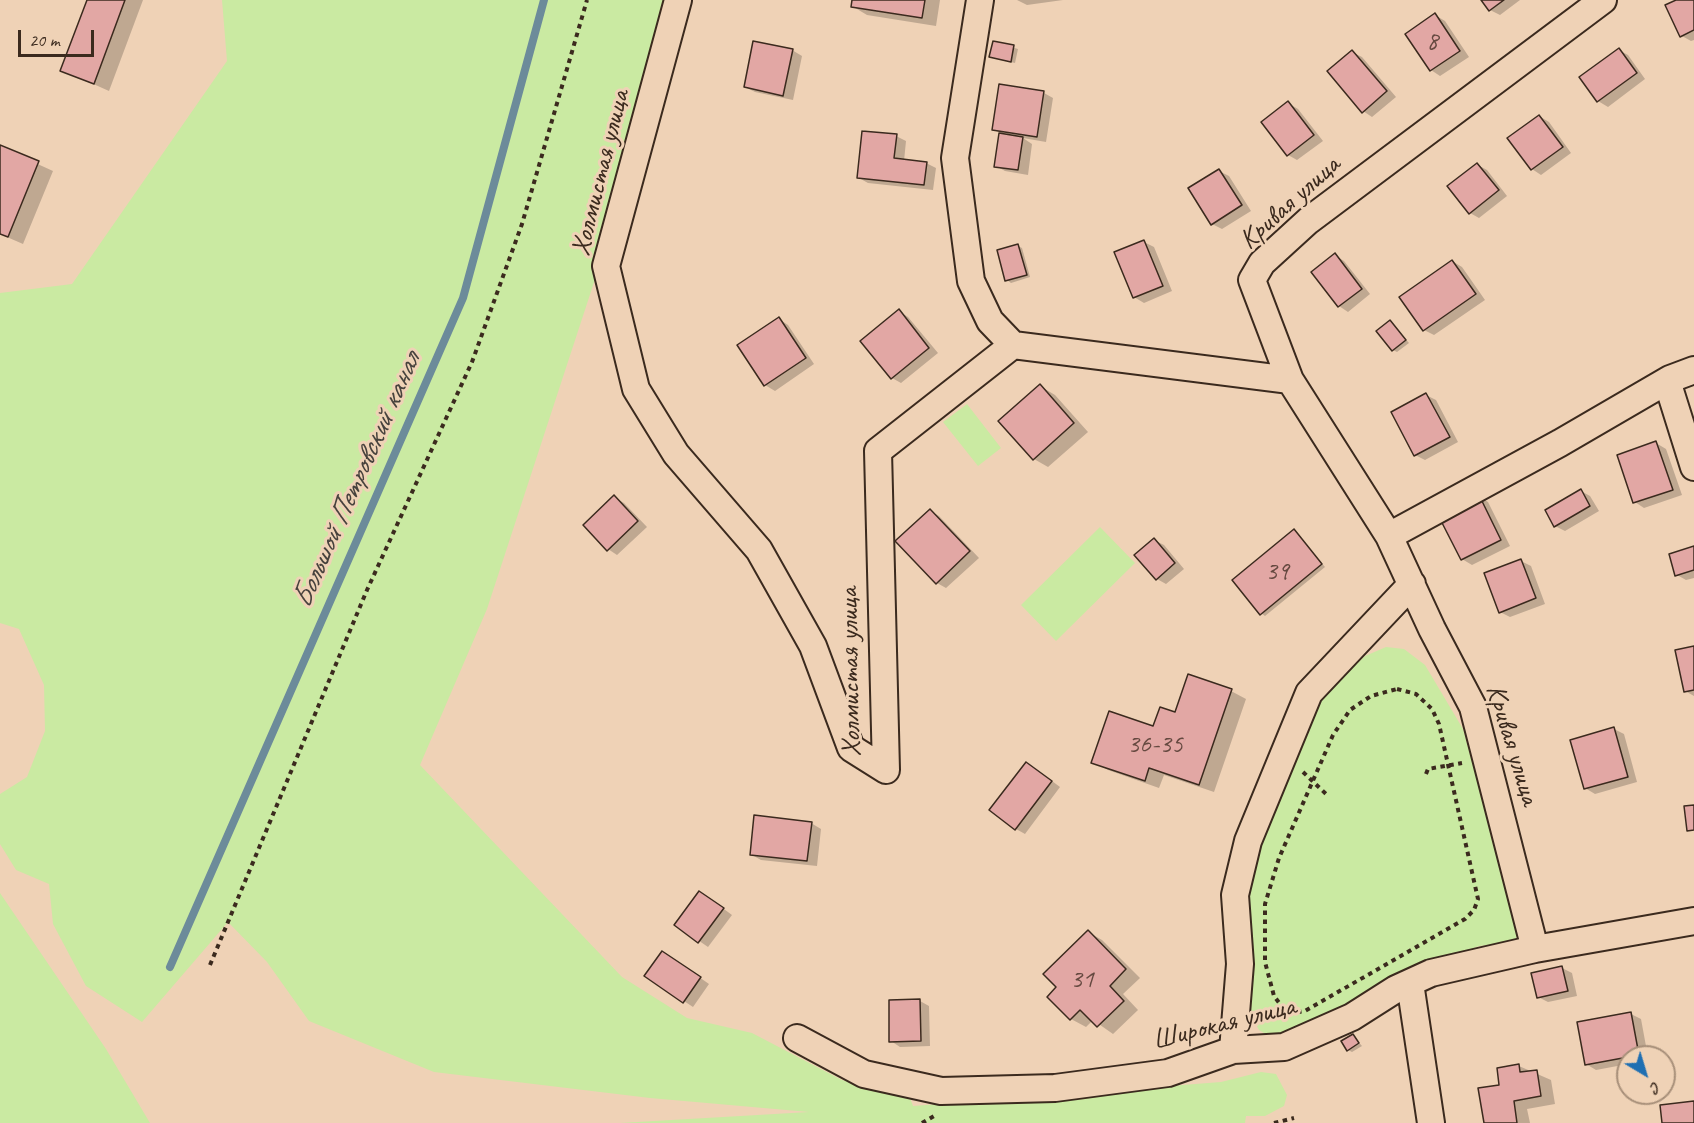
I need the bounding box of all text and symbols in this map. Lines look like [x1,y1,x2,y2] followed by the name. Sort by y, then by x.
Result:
[21,18,98,56] scale bar
[1426,26,1438,58] house number: 8
[29,29,60,51] text: 20 m
[564,87,638,259] street label: Холмистая улица
[1233,149,1347,257] street label: Кривая улица
[285,348,429,614] water label: Большой Петровский канал
[1265,556,1289,588] house number: 39
[833,587,869,757] street label: Холмистая улица
[1478,681,1546,809] street label: Кривая улица
[1127,729,1183,761] house number: 36-35
[1070,964,1094,996] house number: 31
[1149,990,1299,1058] street label: Широкая улица
[1616,1045,1676,1105] north arrow
[1647,1077,1665,1098] text: С

